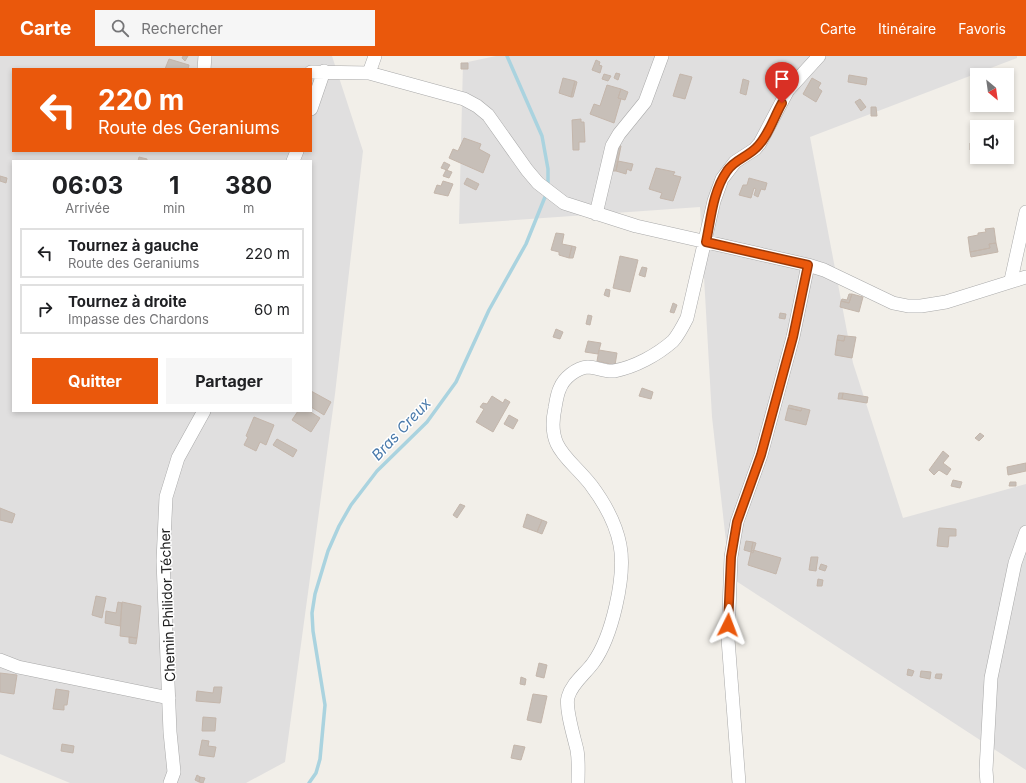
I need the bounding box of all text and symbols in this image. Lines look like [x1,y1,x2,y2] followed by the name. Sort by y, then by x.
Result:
[95,10,375,46] search box
[20,17,71,40] text: Carte
[109,17,131,39] icon: search
[141,19,223,38] text: Rechercher
[820,20,856,37] text: Carte
[878,20,936,37] text: Itinéraire
[958,20,1006,37] text: Favoris
[765,62,799,103] pin
[771,68,793,90] icon: arrive
[970,68,1014,112] north arrow
[970,68,1014,164] map controls
[98,83,184,117] text: 220 m
[32,84,84,136] icon: left
[98,117,280,138] text: Route des Geraniums
[970,120,1014,164] button: sound
[52,171,123,200] text: 06:03
[169,171,179,200] text: 1
[225,171,272,200] text: 380
[65,200,110,216] text: Arrivée
[163,200,185,216] text: min
[243,200,254,216] text: m
[68,236,199,255] text: Tournez à gauche
[34,242,56,264] icon: left
[245,244,290,263] text: 220 m
[68,255,199,271] text: Route des Geraniums
[68,292,187,311] text: Tournez à droite
[34,298,56,320] icon: right
[254,300,290,319] text: 60 m
[68,311,209,327] text: Impasse des Chardons
[32,358,158,404] button: Quitter
[166,358,292,404] button: Partager
[367,393,435,464] water label: Bras Creux
[156,528,178,682] street label: Chemin Philidor Técher
[707,604,749,646] position arrow

